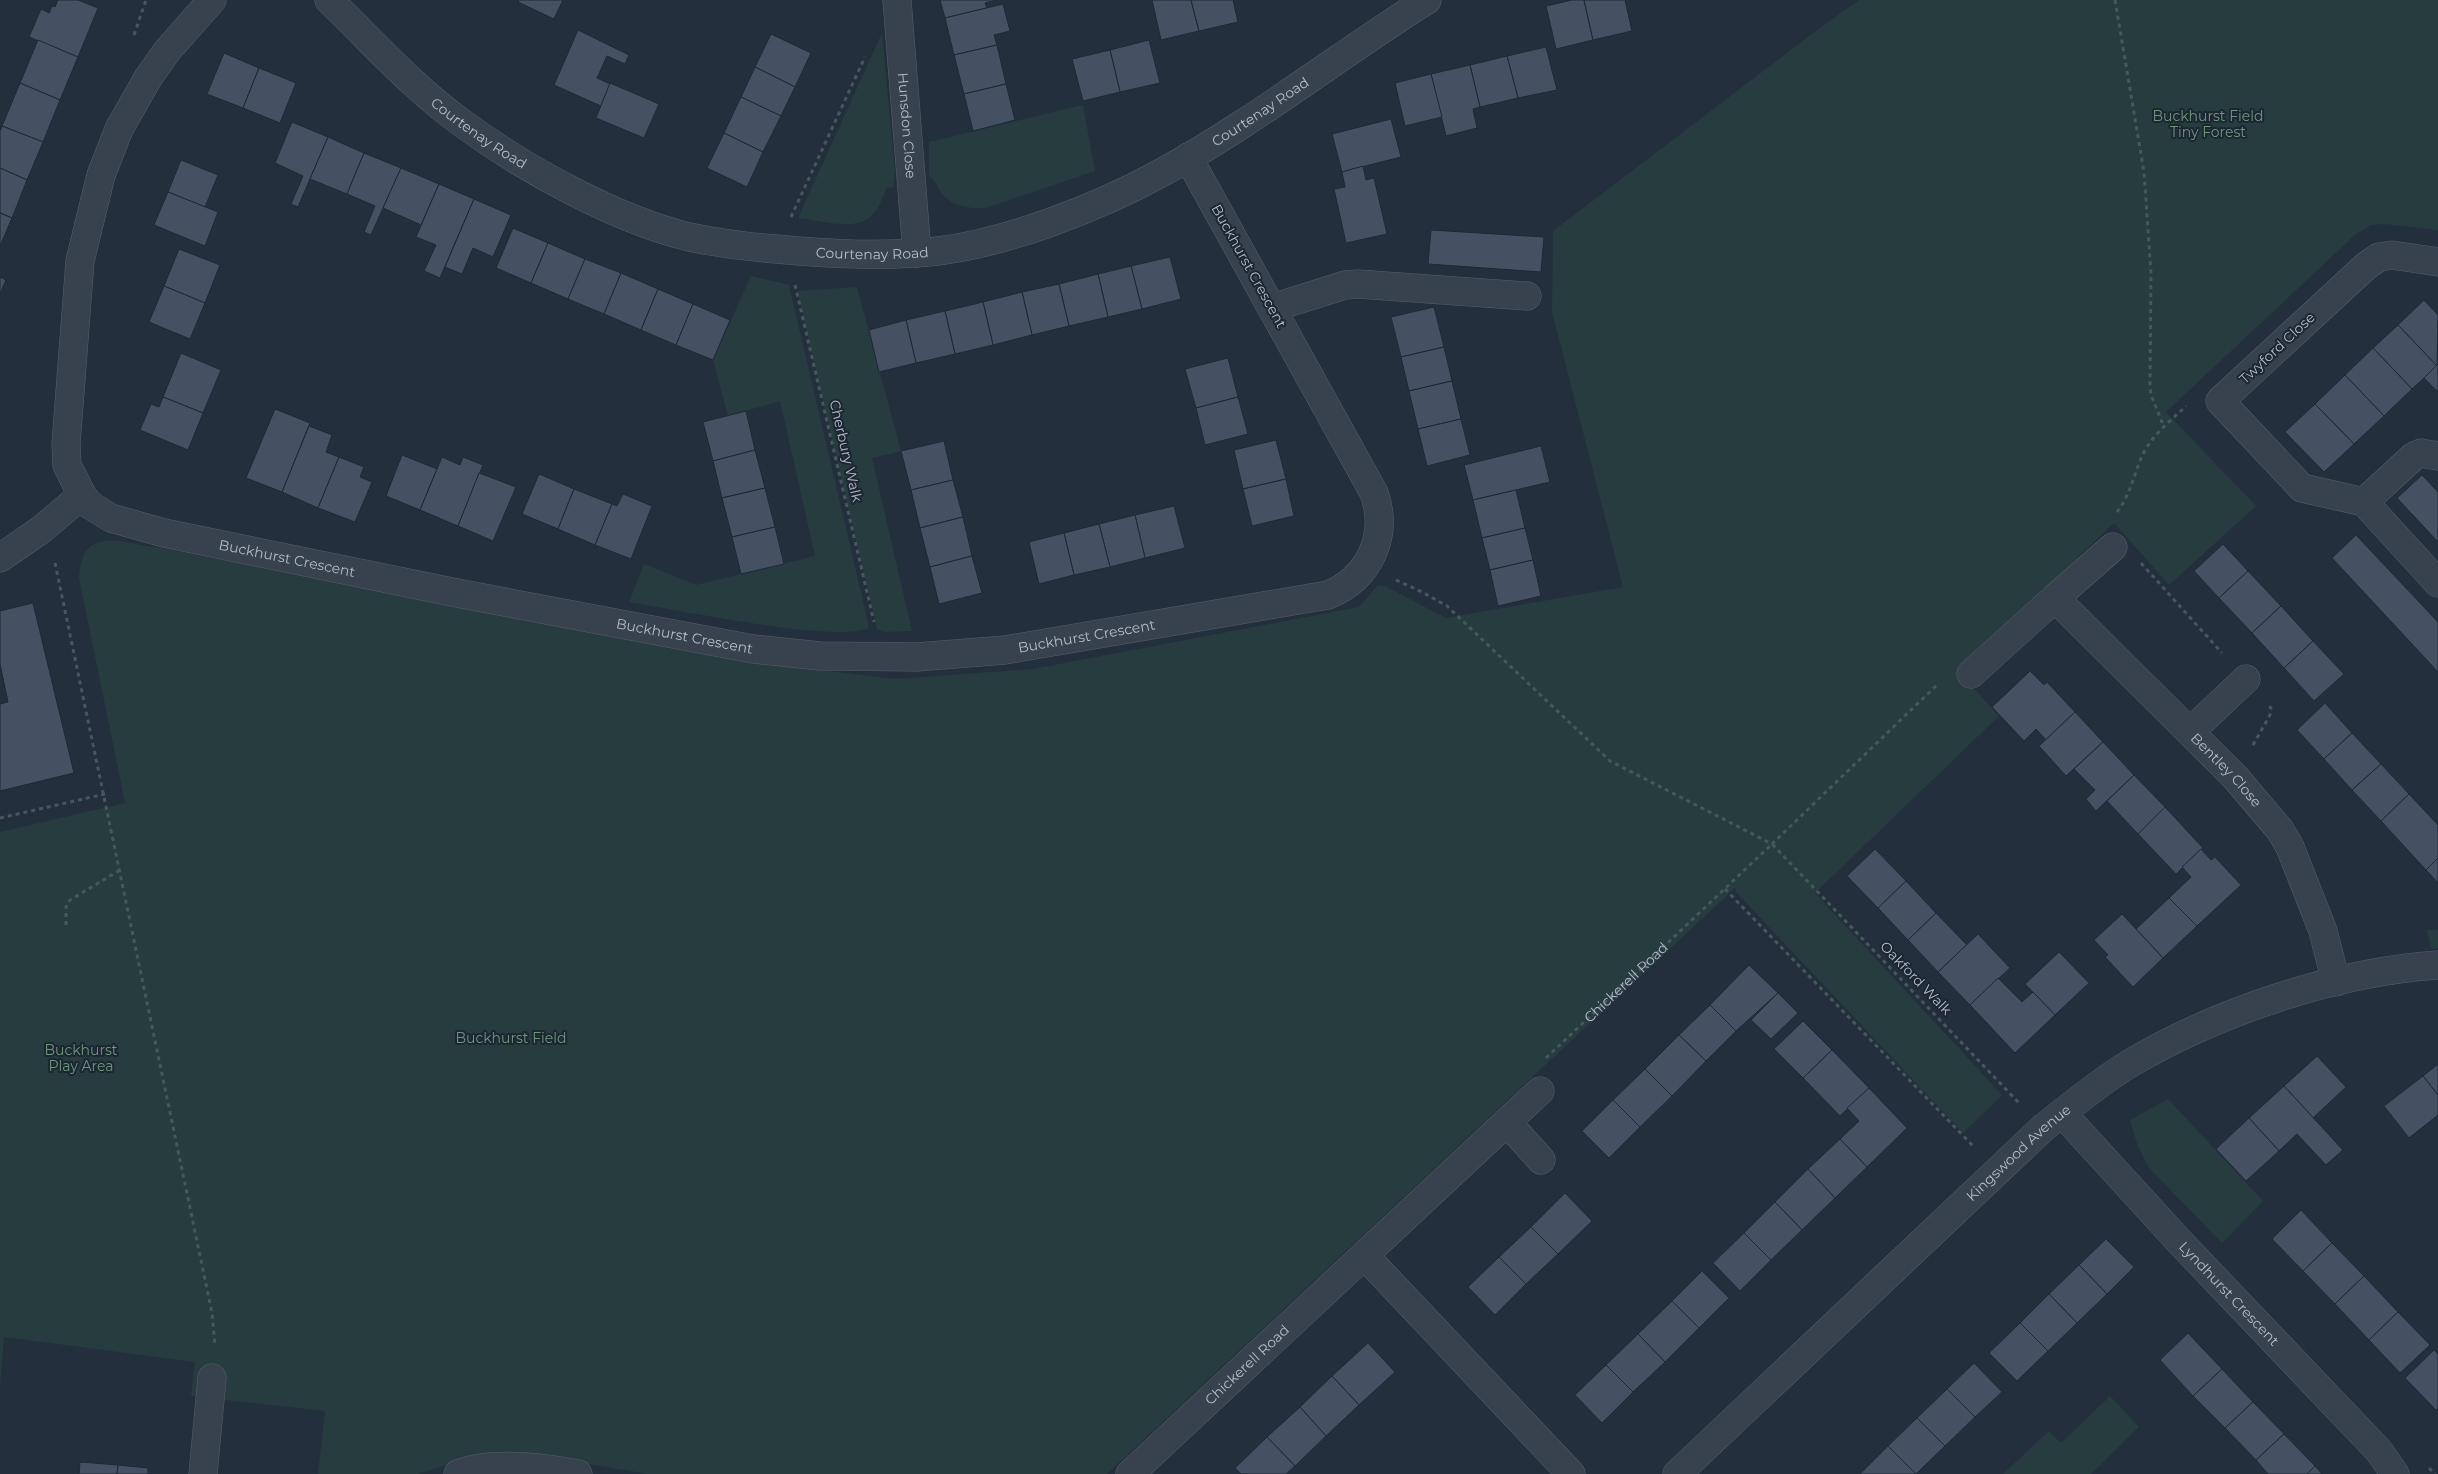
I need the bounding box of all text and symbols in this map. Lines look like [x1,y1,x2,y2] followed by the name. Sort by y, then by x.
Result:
[894,72,920,179] street label: Hunsdon Close
[1208,73,1312,150] street label: Courtenay Road
[427,93,530,173] street label: Courtenay Road
[2152,107,2264,141] park label: Buckhurst Field Tiny Forest
[1207,201,1291,331] street label: Buckhurst Crescent
[815,243,929,263] street label: Courtenay Road
[2235,308,2319,388] street label: Twyford Close
[826,398,867,504] street label: Cherbury Walk
[217,535,357,581] street label: Buckhurst Crescent
[615,614,755,658] street label: Buckhurst Crescent
[1017,616,1157,657] street label: Buckhurst Crescent
[2187,729,2266,811] street label: Bentley Close
[1876,937,1956,1019] street label: Oakford Walk
[1580,938,1672,1026] street label: Chickerell Road
[455,1029,567,1047] park label: Buckhurst Field
[44,1041,118,1075] park label: Buckhurst Play Area
[1962,1100,2074,1205] street label: Kingswood Avenue
[2175,1238,2283,1350] street label: Lyndhurst Crescent
[1201,1321,1293,1409] street label: Chickerell Road

